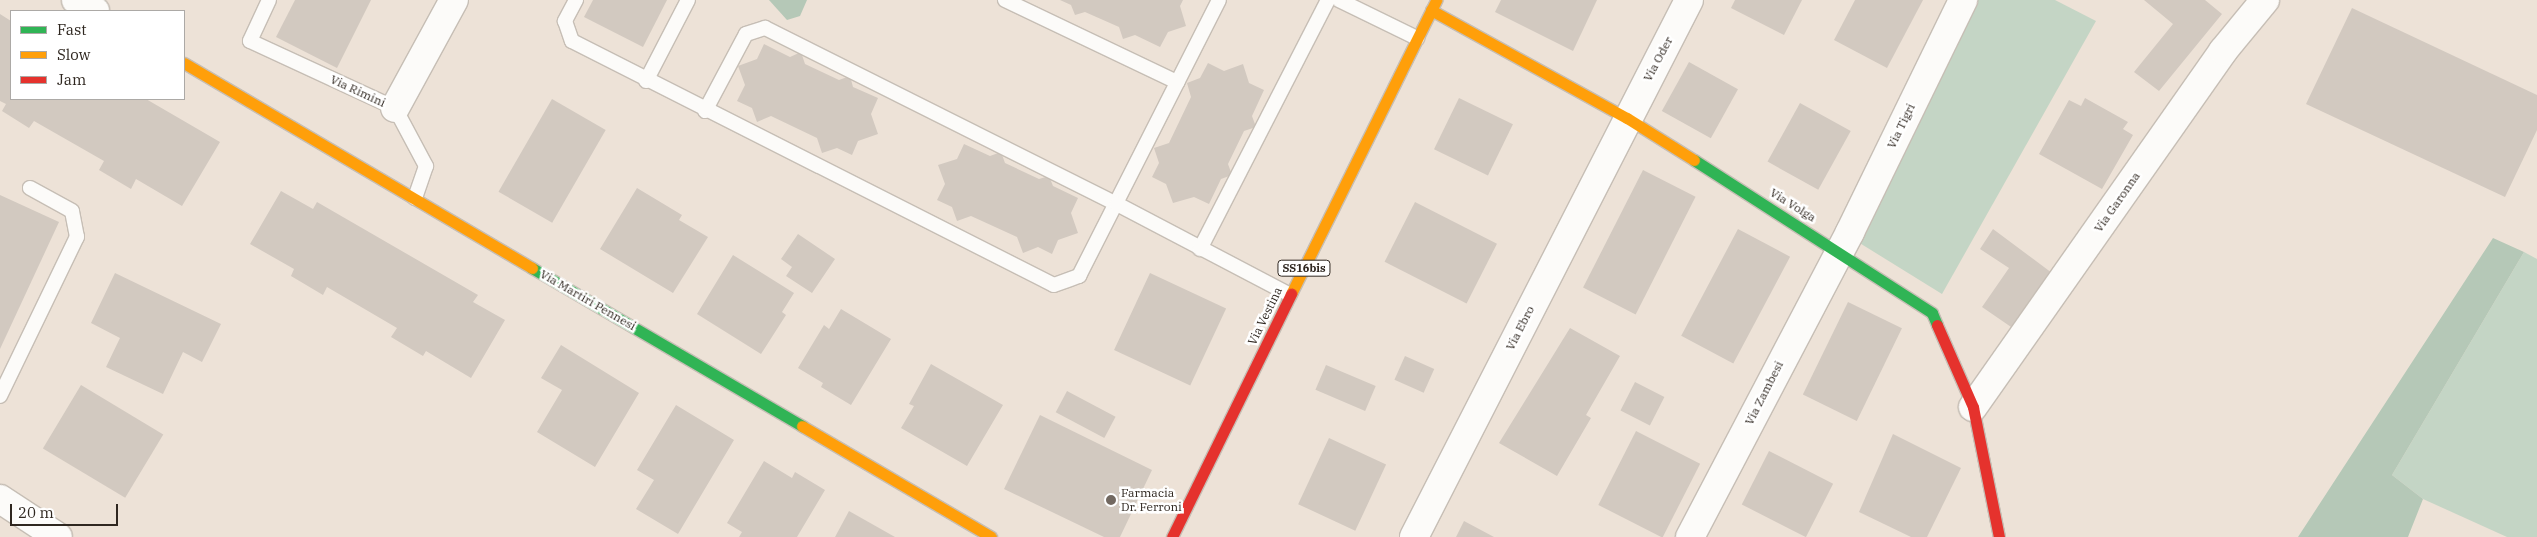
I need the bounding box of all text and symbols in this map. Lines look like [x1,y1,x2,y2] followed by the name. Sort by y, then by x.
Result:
[10,10,185,100] legend
[57,20,87,39] text: Fast
[1640,34,1676,84] street label: Via Oder
[57,45,90,64] text: Slow
[57,70,86,89] text: Jam
[328,72,388,110] street label: Via Rimini
[1884,101,1918,151] street label: Via Tigri
[2091,169,2143,235] street label: Via Garonna
[1767,185,1819,225] street label: Via Volga
[1276,260,1332,276] road number: SS16bis
[538,267,638,333] street label: Via Martiri Pennesi
[1245,285,1285,347] street label: Via Vestina
[1503,303,1537,353] street label: Via Ebro
[1742,359,1786,427] street label: Via Zambesi
[1121,486,1182,514] place label: Farmacia Dr. Ferroni
[12,494,120,526] scale bar
[1105,494,1117,506] marker: Farmacia Dr. Ferroni
[18,503,54,522] text: 20 m

